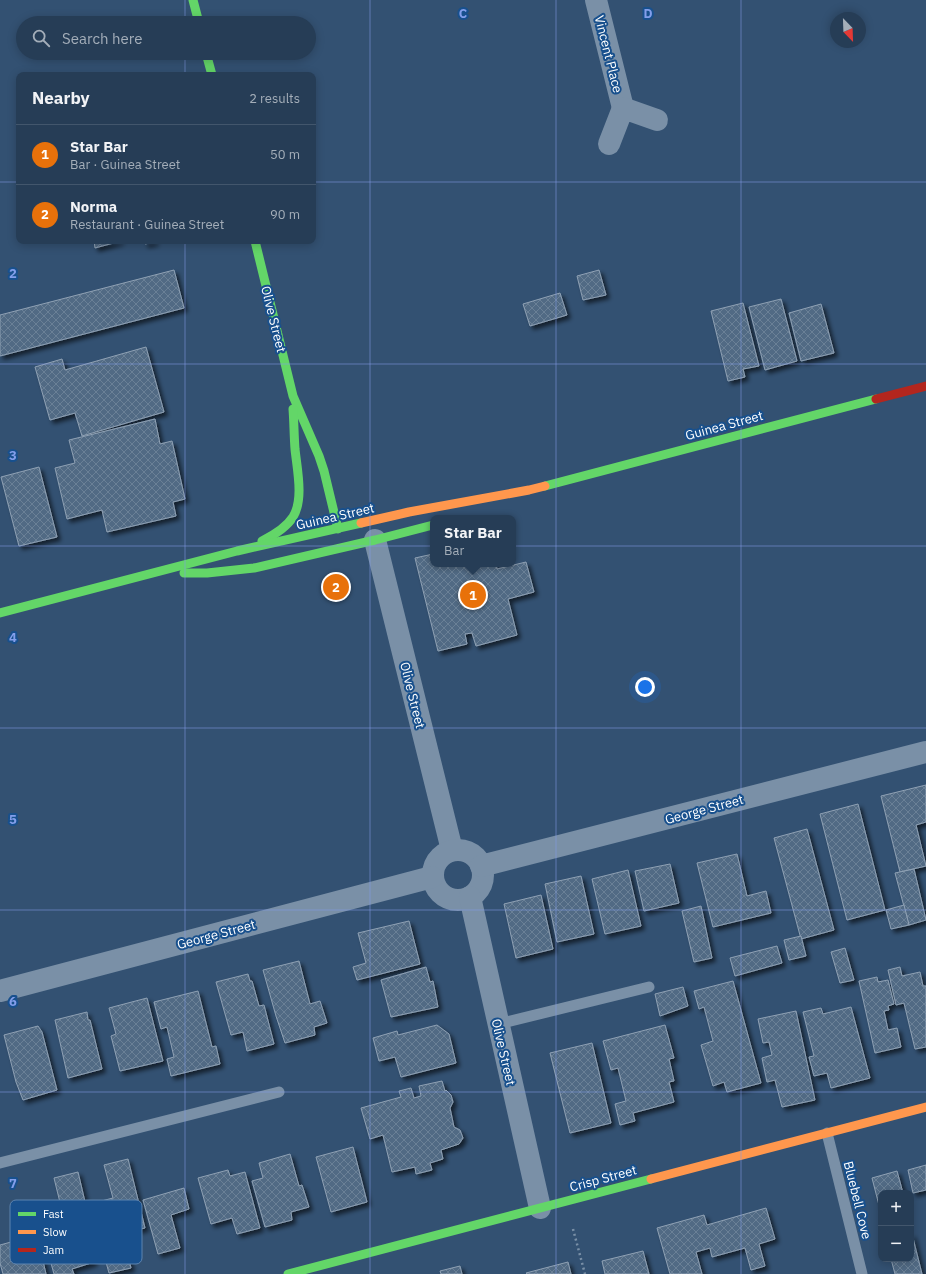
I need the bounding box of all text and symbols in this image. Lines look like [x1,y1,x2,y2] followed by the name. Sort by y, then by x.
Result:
[459,5,468,22] text: C
[643,5,653,22] text: D
[830,12,866,48] north arrow
[591,14,626,95] street label: Vincent Place
[16,16,316,60] search box
[30,27,52,49] icon: search
[62,29,142,48] text: Search here
[32,87,90,109] text: Nearby
[249,90,300,107] text: 2 results
[70,137,128,156] text: Star Bar
[41,146,49,163] text: 1
[270,146,300,163] text: 50 m
[70,156,180,173] text: Bar · Guinea Street
[70,197,117,216] text: Norma
[41,206,49,223] text: 2
[270,206,300,223] text: 90 m
[70,216,224,233] text: Restaurant · Guinea Street
[9,265,17,282] text: 2
[257,284,290,354] street label: Olive Street
[683,407,765,444] street label: Guinea Street
[9,447,17,464] text: 3
[294,499,376,534] street label: Guinea Street
[430,515,516,567] popup
[444,523,502,542] text: Star Bar
[444,542,464,559] text: Bar
[323,572,349,602] pin: 2
[460,580,486,610] pin: 1
[9,629,17,646] text: 4
[396,660,429,730] street label: Olive Street
[635,677,655,697] your location
[663,791,745,828] street label: George Street
[9,811,17,828] text: 5
[175,916,257,953] street label: George Street
[9,993,17,1010] text: 6
[488,1017,519,1087] street label: Olive Street
[840,1159,875,1241] street label: Bluebell Cove
[568,1161,639,1196] street label: Crisp Street
[9,1175,17,1192] text: 7
[878,1190,914,1262] map controls
[878,1190,914,1226] button: +
[10,1200,142,1264] legend
[43,1207,64,1221] text: Fast
[43,1225,67,1239] text: Slow
[878,1226,914,1262] button: −
[43,1243,64,1257] text: Jam

